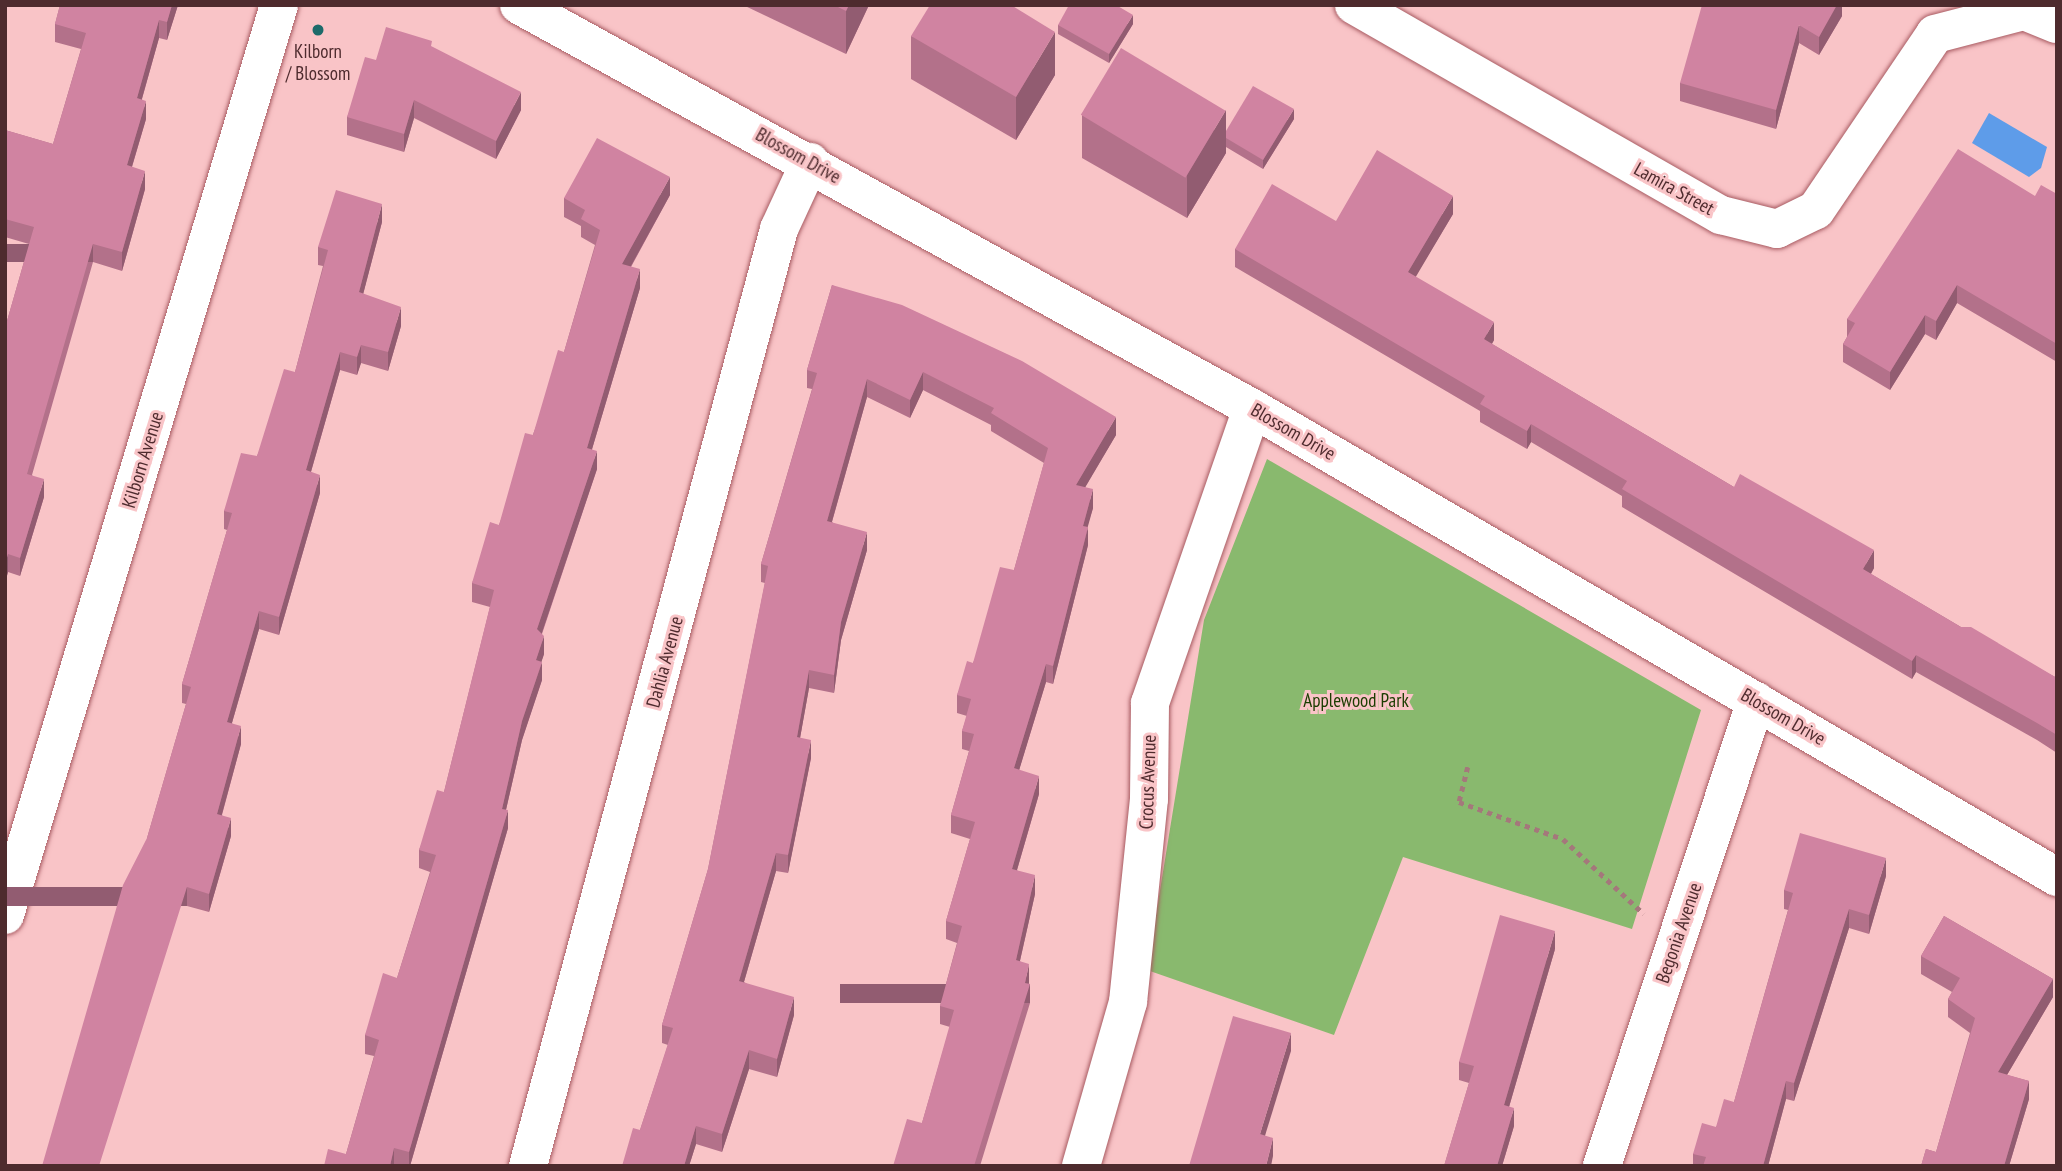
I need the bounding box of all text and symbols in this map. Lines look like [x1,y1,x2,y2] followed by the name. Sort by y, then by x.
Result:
[310,22,326,38] marker: Kilborn / Blossom
[286,41,350,85] place label: Kilborn / Blossom
[752,123,844,189] street label: Blossom Drive
[1630,158,1718,220] street label: Lamira Street
[1247,399,1339,465] street label: Blossom Drive
[117,409,169,511] street label: Kilborn Avenue
[642,614,688,710] street label: Dahlia Avenue
[1737,684,1829,750] street label: Blossom Drive
[1303,690,1409,712] park label: Applewood Park
[1135,734,1161,830] street label: Crocus Avenue
[1651,880,1707,986] street label: Begonia Avenue

